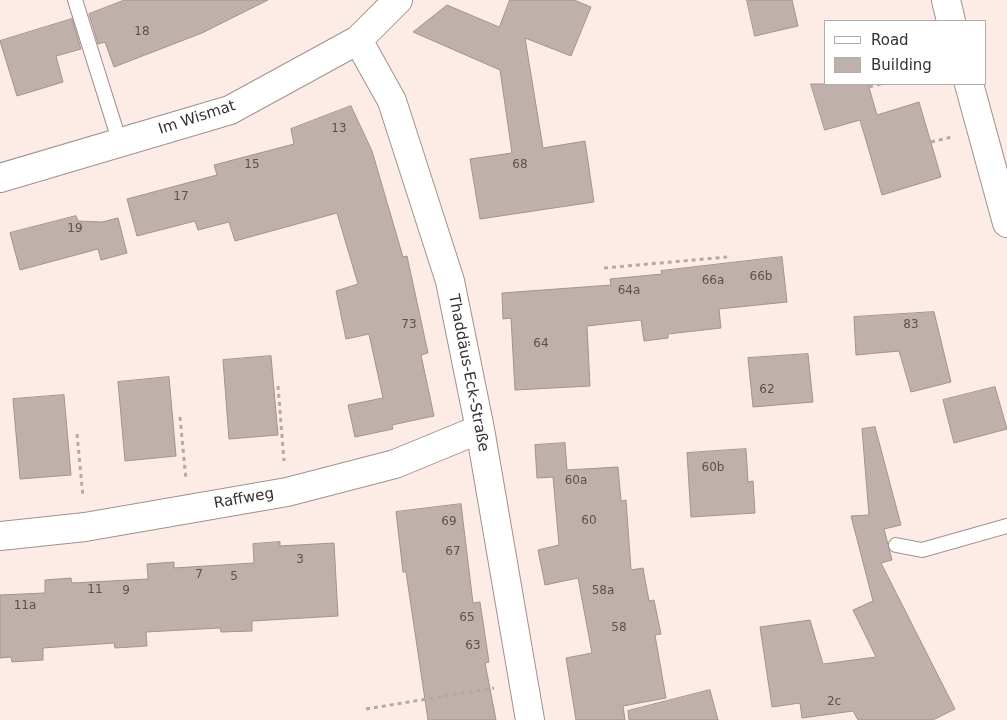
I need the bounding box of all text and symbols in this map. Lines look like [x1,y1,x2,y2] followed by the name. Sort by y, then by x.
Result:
[824,20,987,85] legend
[134,25,150,39] house number: 18
[871,31,909,49] text: Road
[871,56,932,74] text: Building
[156,97,238,139] street label: Im Wismat
[331,122,347,136] house number: 13
[244,158,260,172] house number: 15
[512,158,528,172] house number: 68
[173,190,189,204] house number: 17
[67,222,83,236] house number: 19
[750,270,772,284] house number: 66b
[702,274,724,288] house number: 66a
[618,284,640,298] house number: 64a
[444,293,492,453] street label: Thaddäus-Eck-Straße
[401,318,417,332] house number: 73
[903,318,919,332] house number: 83
[533,337,549,351] house number: 64
[759,383,775,397] house number: 62
[702,461,724,475] house number: 60b
[565,474,587,488] house number: 60a
[213,485,275,513] street label: Raffweg
[581,514,597,528] house number: 60
[441,515,457,529] house number: 69
[445,545,461,559] house number: 67
[296,553,304,567] house number: 3
[195,568,203,582] house number: 7
[230,570,238,584] house number: 5
[87,583,103,597] house number: 11
[122,584,130,598] house number: 9
[592,584,614,598] house number: 58a
[14,599,36,613] house number: 11a
[459,611,475,625] house number: 65
[611,621,627,635] house number: 58
[465,639,481,653] house number: 63
[827,695,841,709] house number: 2c

